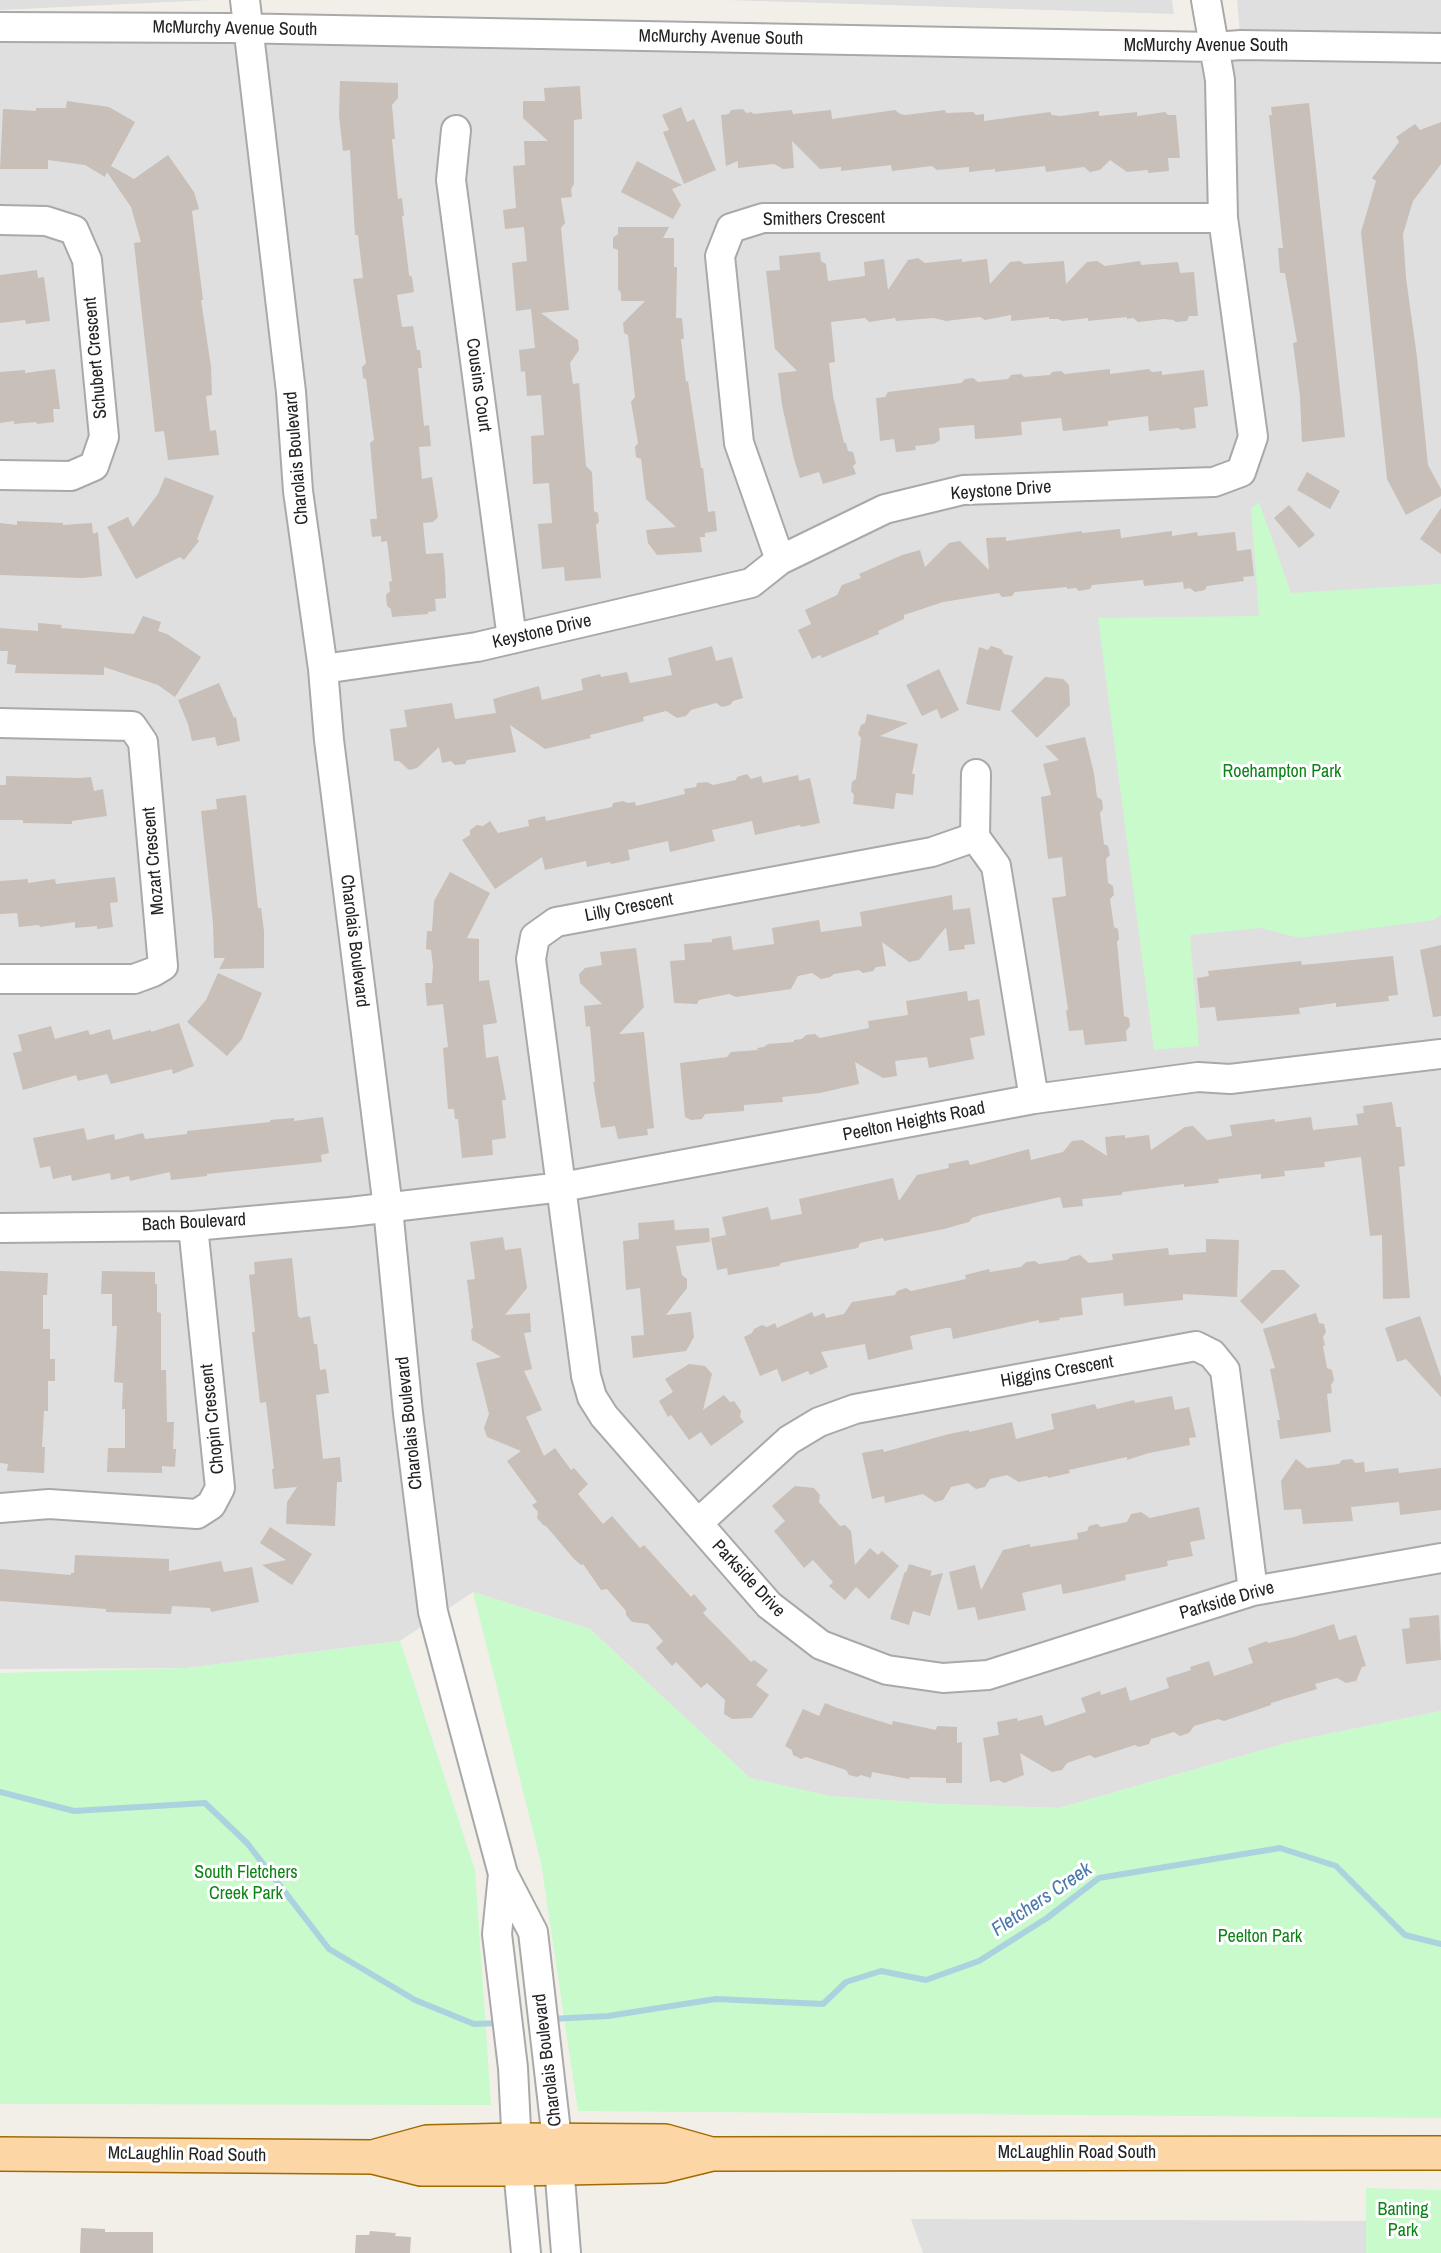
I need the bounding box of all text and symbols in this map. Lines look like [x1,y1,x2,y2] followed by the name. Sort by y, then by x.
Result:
[153,17,317,41] street label: McMurchy Avenue South
[639,26,803,50] street label: McMurchy Avenue South
[1124,35,1288,57] street label: McMurchy Avenue South
[763,207,885,231] street label: Smithers Crescent
[80,296,112,420] street label: Schubert Crescent
[461,337,495,433] street label: Cousins Court
[280,390,314,526] street label: Charolais Boulevard
[950,477,1052,505] street label: Keystone Drive
[490,610,594,654] street label: Keystone Drive
[1223,761,1341,783] park label: Roehampton Park
[139,806,169,916] street label: Mozart Crescent
[335,873,373,1009] street label: Charolais Boulevard
[583,889,675,927] street label: Lilly Crescent
[841,1098,987,1146] street label: Peelton Heights Road
[141,1209,247,1237] street label: Bach Boulevard
[999,1351,1115,1393] street label: Higgins Crescent
[392,1355,428,1491] street label: Charolais Boulevard
[196,1363,230,1475] street label: Chopin Crescent
[707,1536,789,1622] street label: Parkside Drive
[1177,1577,1277,1625] street label: Parkside Drive
[987,1858,1097,1942] water label: Fletchers Creek
[194,1862,298,1904] park label: South Fletchers Creek Park
[1218,1926,1302,1948] park label: Peelton Park
[529,1992,567,2128] street label: Charolais Boulevard
[998,2142,1156,2164] street label: McLaughlin Road South
[108,2143,266,2167] street label: McLaughlin Road South
[1378,2199,1428,2242] park label: Banting Park

